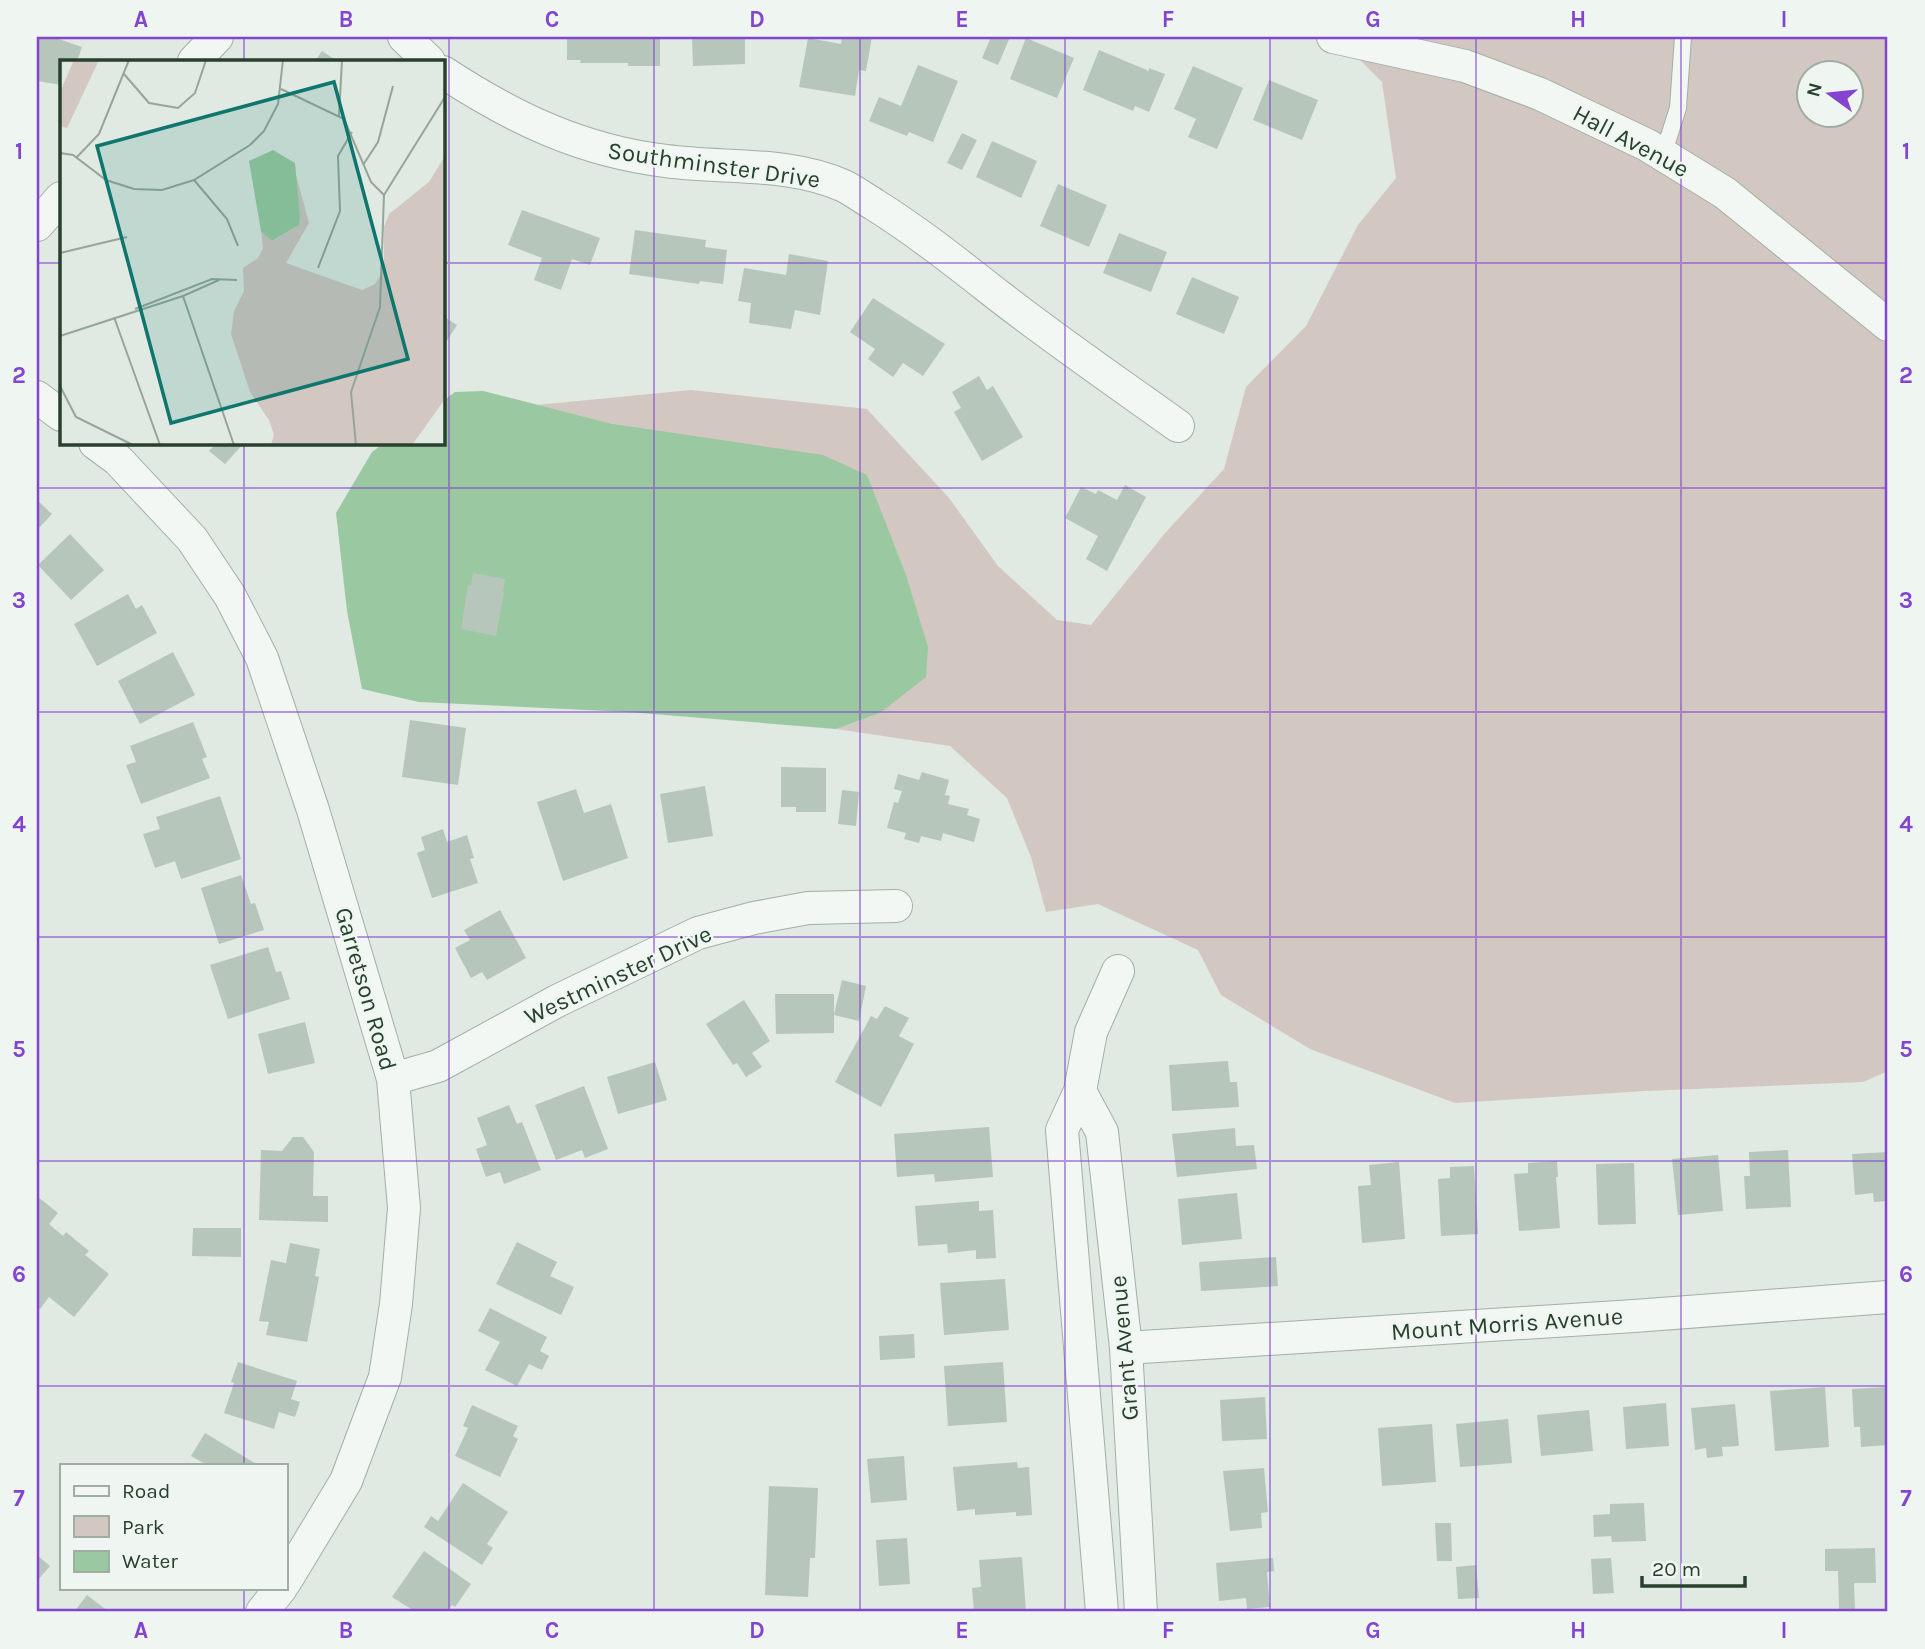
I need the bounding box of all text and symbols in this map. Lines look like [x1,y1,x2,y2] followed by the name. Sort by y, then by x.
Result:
[134,6,148,33] text: A
[339,6,353,33] text: B
[545,6,559,33] text: C
[749,6,765,33] text: D
[955,6,969,33] text: E
[1162,6,1174,33] text: F
[1365,6,1381,33] text: G
[1570,6,1586,33] text: H
[1780,6,1788,33] text: I
[60,60,444,444] inset map
[1796,60,1866,130] north arrow
[1802,80,1827,99] text: N
[1568,99,1694,183] street label: Hall Avenue
[606,136,822,194] street label: Southminster Drive
[15,138,23,165] text: 1
[1902,138,1910,165] text: 1
[12,362,26,389] text: 2
[1899,362,1913,389] text: 2
[12,587,26,614] text: 3
[1899,587,1913,614] text: 3
[12,811,26,838] text: 4
[1899,811,1913,838] text: 4
[329,904,403,1074] street label: Garretson Road
[520,919,716,1031] street label: Westminster Drive
[12,1036,26,1063] text: 5
[1899,1036,1913,1063] text: 5
[12,1261,26,1288] text: 6
[1899,1261,1913,1288] text: 6
[1104,1274,1144,1422] street label: Grant Avenue
[1390,1302,1624,1346] street label: Mount Morris Avenue
[60,1464,287,1590] legend
[122,1479,170,1503] text: Road
[13,1485,25,1512] text: 7
[1900,1485,1912,1512] text: 7
[122,1515,165,1539] text: Park
[1642,1544,1745,1588] scale bar
[122,1549,178,1573] text: Water
[1652,1557,1701,1581] text: 20 m
[134,1617,148,1644] text: A
[339,1617,353,1644] text: B
[545,1617,559,1644] text: C
[749,1617,765,1644] text: D
[955,1617,969,1644] text: E
[1162,1617,1174,1644] text: F
[1365,1617,1381,1644] text: G
[1570,1617,1586,1644] text: H
[1780,1617,1788,1644] text: I

